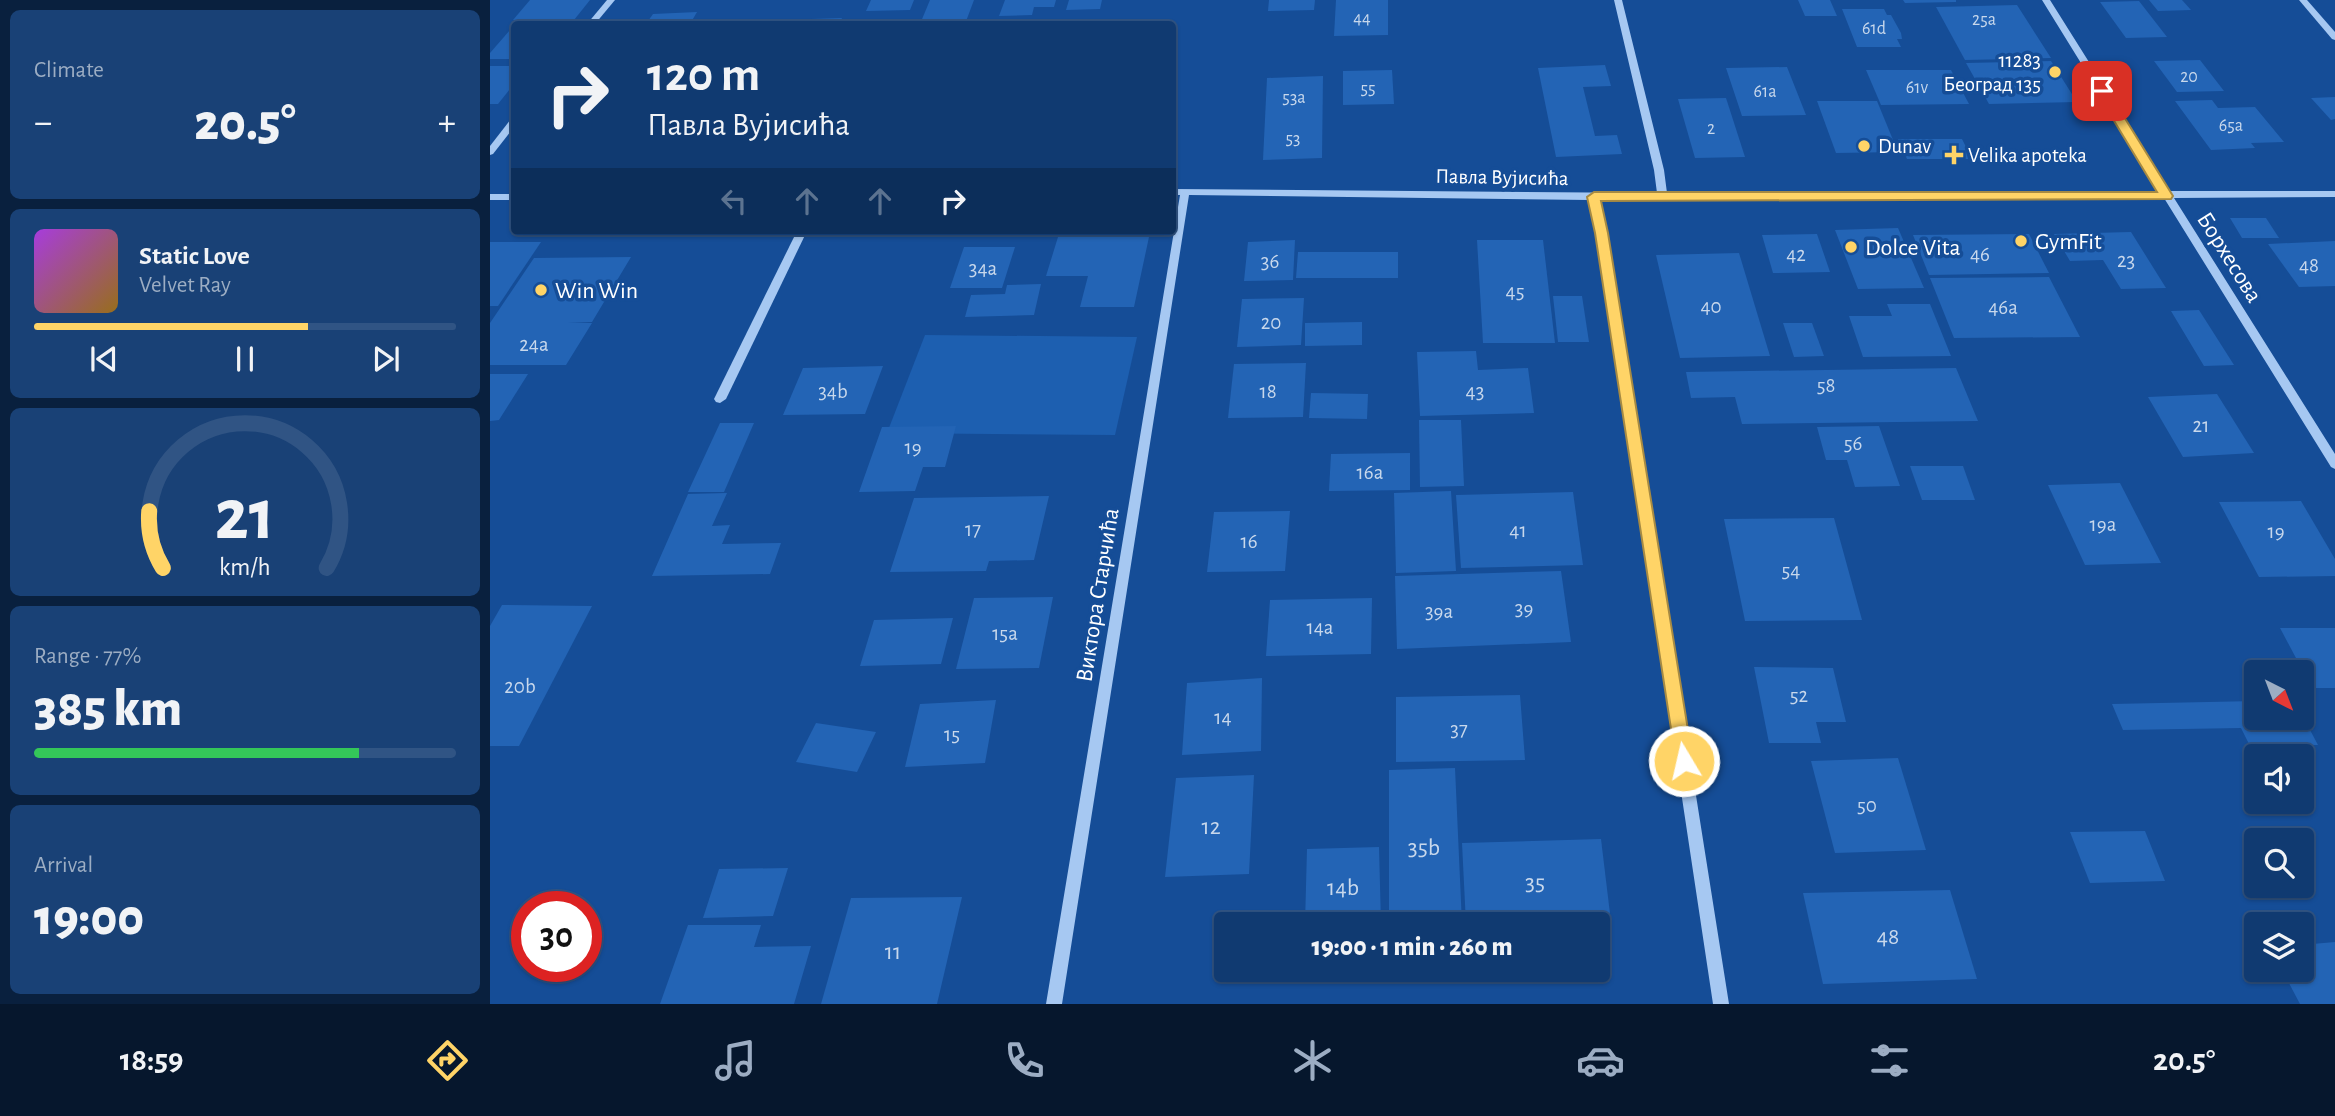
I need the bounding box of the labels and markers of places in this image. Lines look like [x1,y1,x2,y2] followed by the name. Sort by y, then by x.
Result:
[1943,50,2041,95] place label: 11283 Београд 135
[2072,61,2132,121] pin
[2047,64,2063,80] marker: 11283 Београд 135
[1878,136,1931,157] place label: Dunav
[1856,138,1872,154] marker: Dunav
[1968,145,2087,166] place label: Velika apoteka
[1946,147,1962,163] marker: Velika apoteka
[2035,230,2102,254] place label: GymFit
[2013,233,2029,249] marker: GymFit
[1865,236,1961,260] place label: Dolce Vita
[1843,239,1859,255] marker: Dolce Vita
[555,279,638,303] place label: Win Win
[533,282,549,298] marker: Win Win

